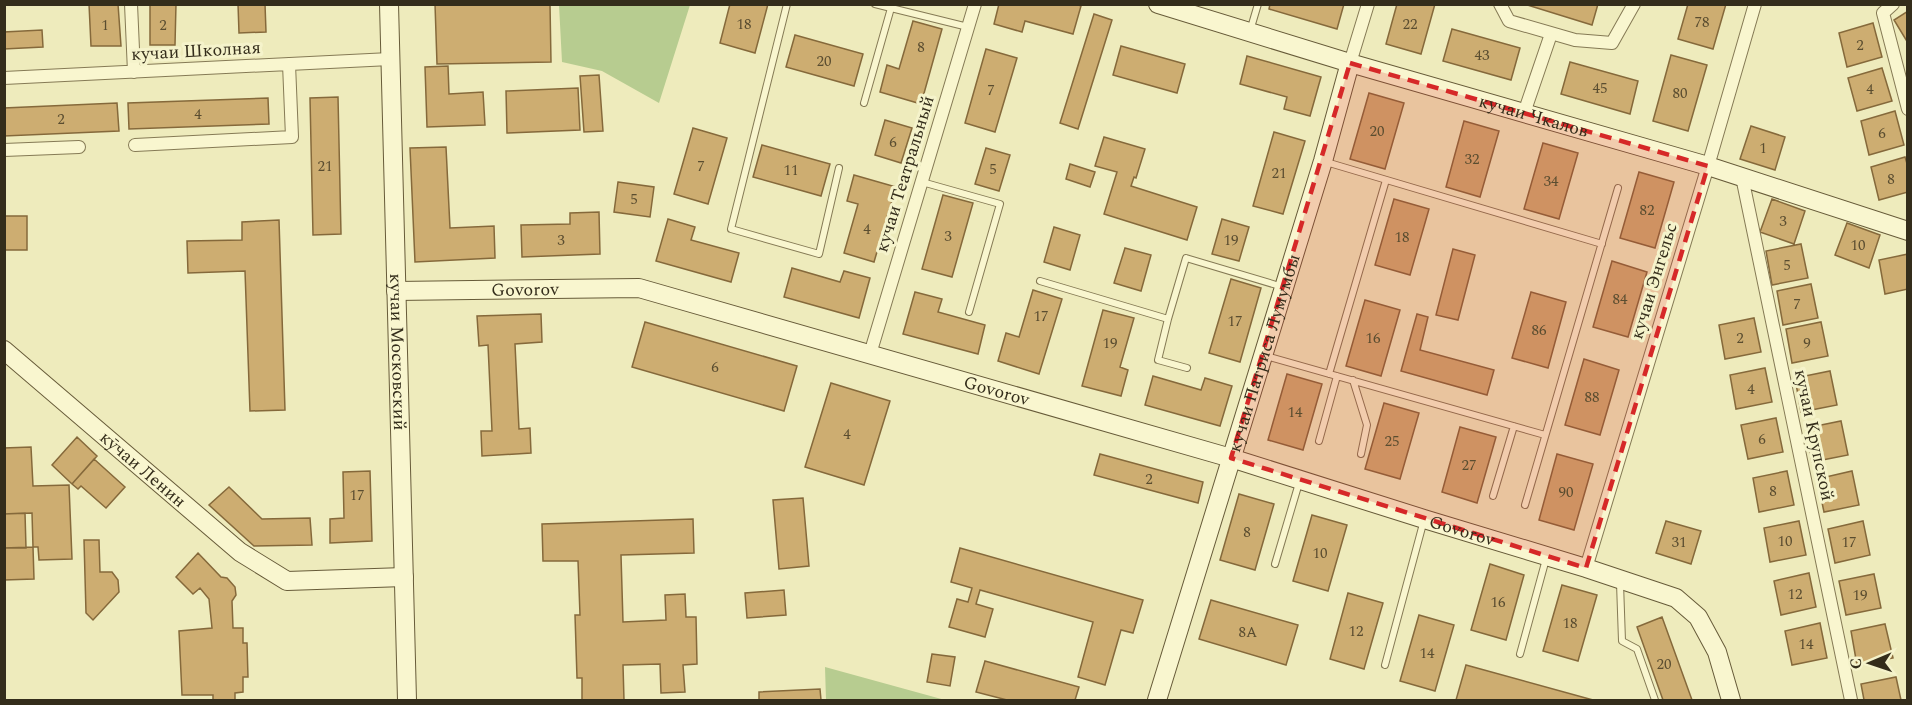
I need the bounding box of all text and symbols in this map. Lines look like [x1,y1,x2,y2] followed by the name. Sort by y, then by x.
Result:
[1694,11,1710,34] house number: 78
[736,13,752,36] house number: 18
[1402,13,1418,36] house number: 22
[101,14,109,37] house number: 1
[159,14,167,37] house number: 2
[130,34,262,68] street label: кучаи Школная
[1856,34,1864,57] house number: 2
[917,36,925,59] house number: 8
[1474,44,1490,67] house number: 43
[816,50,832,73] house number: 20
[1592,77,1608,100] house number: 45
[1866,78,1874,101] house number: 4
[987,79,995,102] house number: 7
[1672,82,1688,105] house number: 80
[1476,87,1592,144] street label: кучаи Чкалов
[868,92,942,256] street label: кучаи Театральный
[194,103,202,126] house number: 4
[57,108,65,131] house number: 2
[1369,120,1385,143] house number: 20
[1878,122,1886,145] house number: 6
[889,131,897,154] house number: 6
[1759,137,1767,160] house number: 1
[1464,148,1480,171] house number: 32
[317,155,333,178] house number: 21
[697,155,705,178] house number: 7
[989,158,997,181] house number: 5
[783,159,799,182] house number: 11
[1271,162,1287,185] house number: 21
[1887,168,1895,191] house number: 8
[1543,170,1559,193] house number: 34
[630,188,638,211] house number: 5
[1639,199,1655,222] house number: 82
[1779,210,1787,233] house number: 3
[863,218,871,241] house number: 4
[1623,219,1685,343] street label: кучаи Энгельс
[944,225,952,248] house number: 3
[1394,226,1410,249] house number: 18
[557,229,565,252] house number: 3
[1223,229,1239,252] house number: 19
[1850,234,1866,257] house number: 10
[1221,251,1307,456] street label: кучаи Патриса Лумумбы
[1783,254,1791,277] house number: 5
[382,273,414,431] street label: кучаи Московский
[491,275,560,303] street label: Govorov
[1612,288,1628,311] house number: 84
[1793,293,1801,316] house number: 7
[1033,305,1049,328] house number: 17
[1227,310,1243,333] house number: 17
[1531,319,1547,342] house number: 86
[1365,327,1381,350] house number: 16
[1736,327,1744,350] house number: 2
[1102,332,1118,355] house number: 19
[1803,332,1811,355] house number: 9
[711,356,719,379] house number: 6
[1787,367,1841,503] street label: кучаи Крупской
[960,368,1034,413] street label: Govorov
[1747,378,1755,401] house number: 4
[1584,386,1600,409] house number: 88
[1287,401,1303,424] house number: 14
[843,423,851,446] house number: 4
[94,424,192,514] street label: кӯчаи Ленин
[1758,428,1766,451] house number: 6
[1384,430,1400,453] house number: 25
[1461,454,1477,477] house number: 27
[1145,468,1153,491] house number: 2
[1769,480,1777,503] house number: 8
[1558,481,1574,504] house number: 90
[349,484,365,507] house number: 17
[1426,508,1499,554] street label: Govorov
[1243,521,1251,544] house number: 8
[1777,530,1793,553] house number: 10
[1671,531,1687,554] house number: 31
[1841,531,1857,554] house number: 17
[1312,542,1328,565] house number: 10
[1787,583,1803,606] house number: 12
[1852,584,1868,607] house number: 19
[1490,591,1506,614] house number: 16
[1562,612,1578,635] house number: 18
[1348,620,1364,643] house number: 12
[1239,621,1257,644] house number: 8А
[1798,633,1814,656] house number: 14
[1840,633,1900,693] north arrow
[1419,642,1435,665] house number: 14
[1656,653,1672,676] house number: 20
[1844,657,1868,670] text: С

